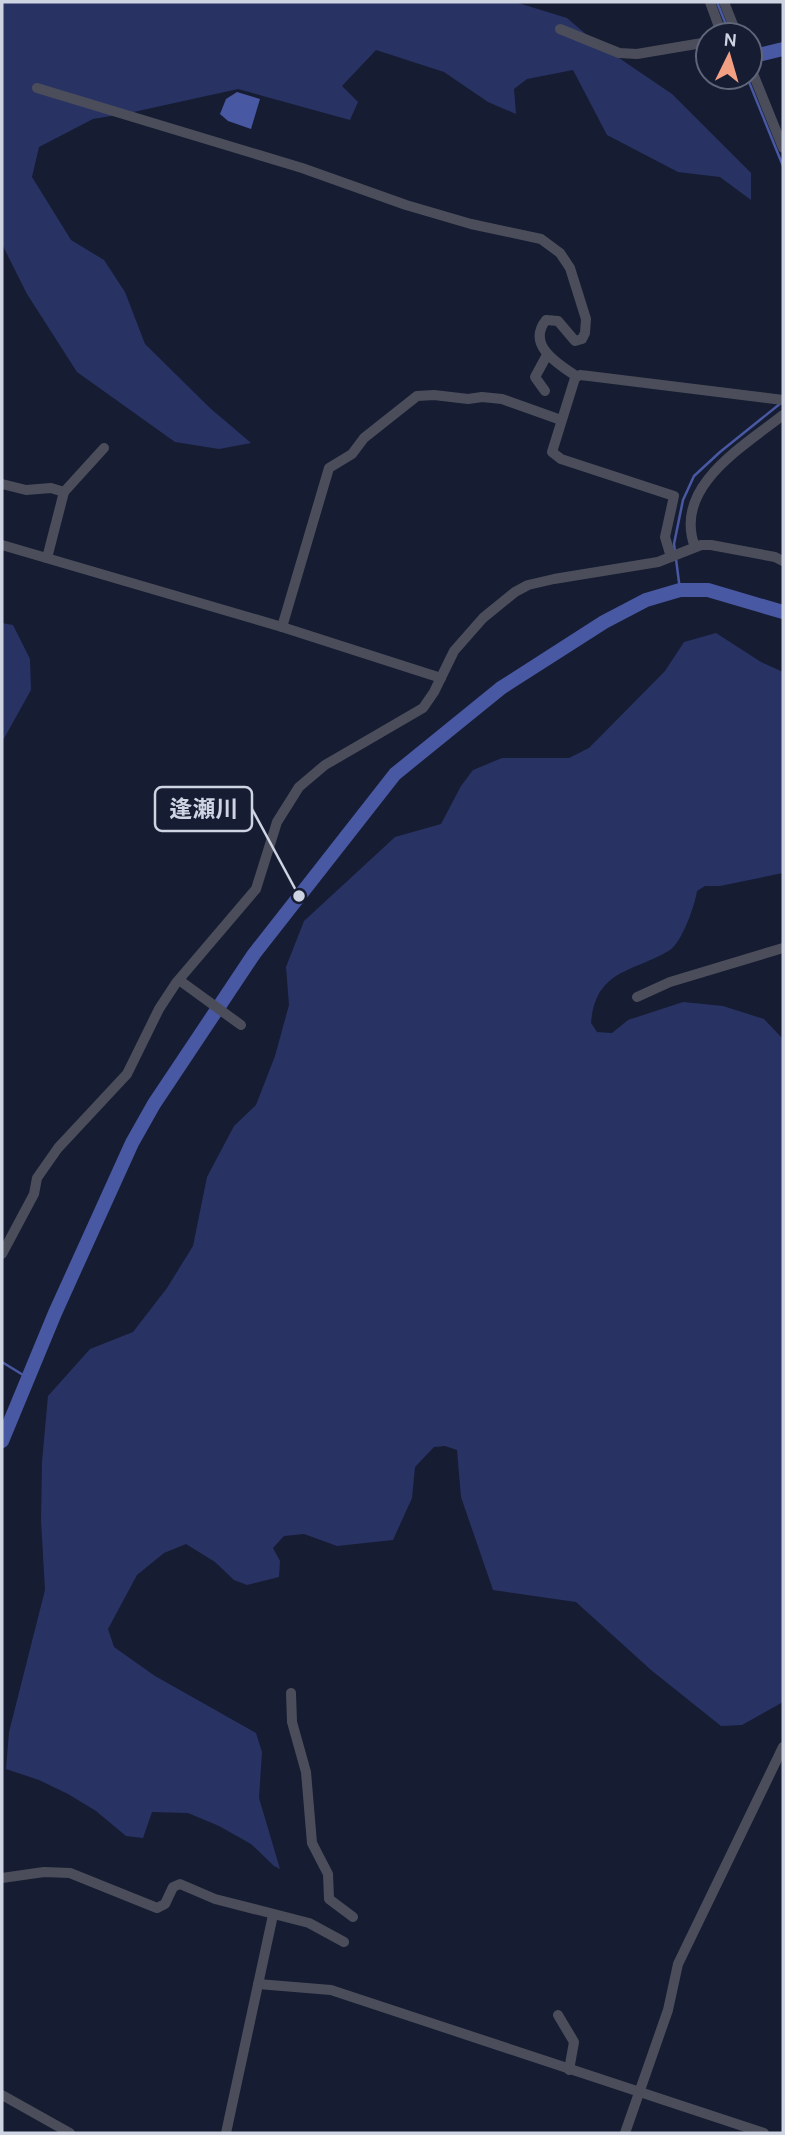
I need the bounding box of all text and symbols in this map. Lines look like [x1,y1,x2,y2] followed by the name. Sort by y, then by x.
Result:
[694,21,764,91] north arrow
[723,29,738,52] text: N
[155,787,252,831] callout: 逢瀬川
[170,796,239,823] text: 逢瀬川

